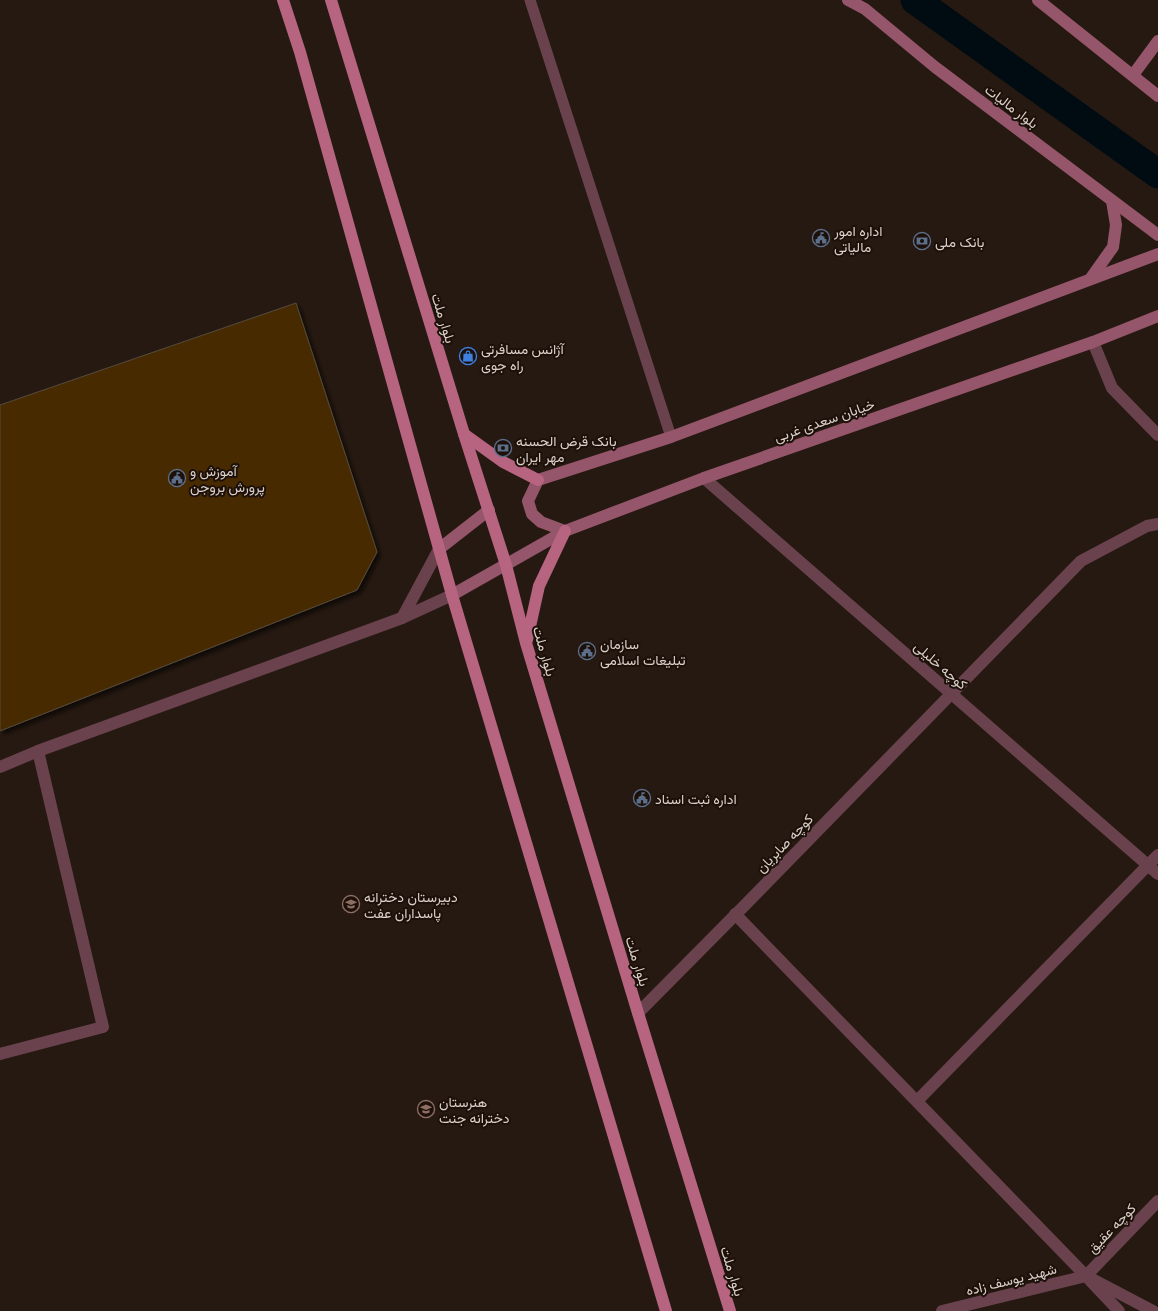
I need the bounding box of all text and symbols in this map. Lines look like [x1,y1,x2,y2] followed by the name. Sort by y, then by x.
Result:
[981,80,1043,132] street label: بلوار مالیات
[833,221,883,256] place label: اداره امور مالیاتی
[811,228,831,248] public building icon: اداره امور مالیاتی
[912,231,932,251] bank icon: بانک ملی
[935,232,984,251] place label: بانک ملی
[427,291,461,345] street label: بلوار ملت
[481,339,565,374] place label: آژانس مسافرتی راه جوی
[458,346,478,366] shop icon: آژانس مسافرتی راه جوی
[771,394,877,446] street label: خیابان سعدی غربی
[516,431,617,466] place label: بانک قرض الحسنه مهر ایران
[493,438,513,458] bank icon: بانک قرض الحسنه مهر ایران
[190,461,265,497] place label: آموزش و پرورش بروجن
[167,468,187,488] public building icon: آموزش و پرورش بروجن
[529,624,561,678] street label: بلوار ملت
[600,634,686,669] place label: سازمان تبلیغات اسلامی
[910,637,972,694] street label: کوچه خلیلی
[577,641,597,661] public building icon: سازمان تبلیغات اسلامی
[632,788,652,808] public building icon: اداره ثبت اسناد
[655,789,737,808] place label: اداره ثبت اسناد
[751,809,818,877] street label: کوچه صابریان
[364,887,458,923] place label: دبیرستان دخترانه پاسداران عفت
[341,894,361,914] school or university icon: دبیرستان دخترانه پاسداران عفت
[621,934,655,988] street label: بلوار ملت
[439,1092,510,1127] place label: هنرستان دخترانه جنت
[416,1099,436,1119] school or university icon: هنرستان دخترانه جنت
[1082,1199,1140,1258] street label: کوچه عقیق
[716,1244,750,1298] street label: بلوار ملت
[964,1259,1058,1299] street label: شهید یوسف زاده

